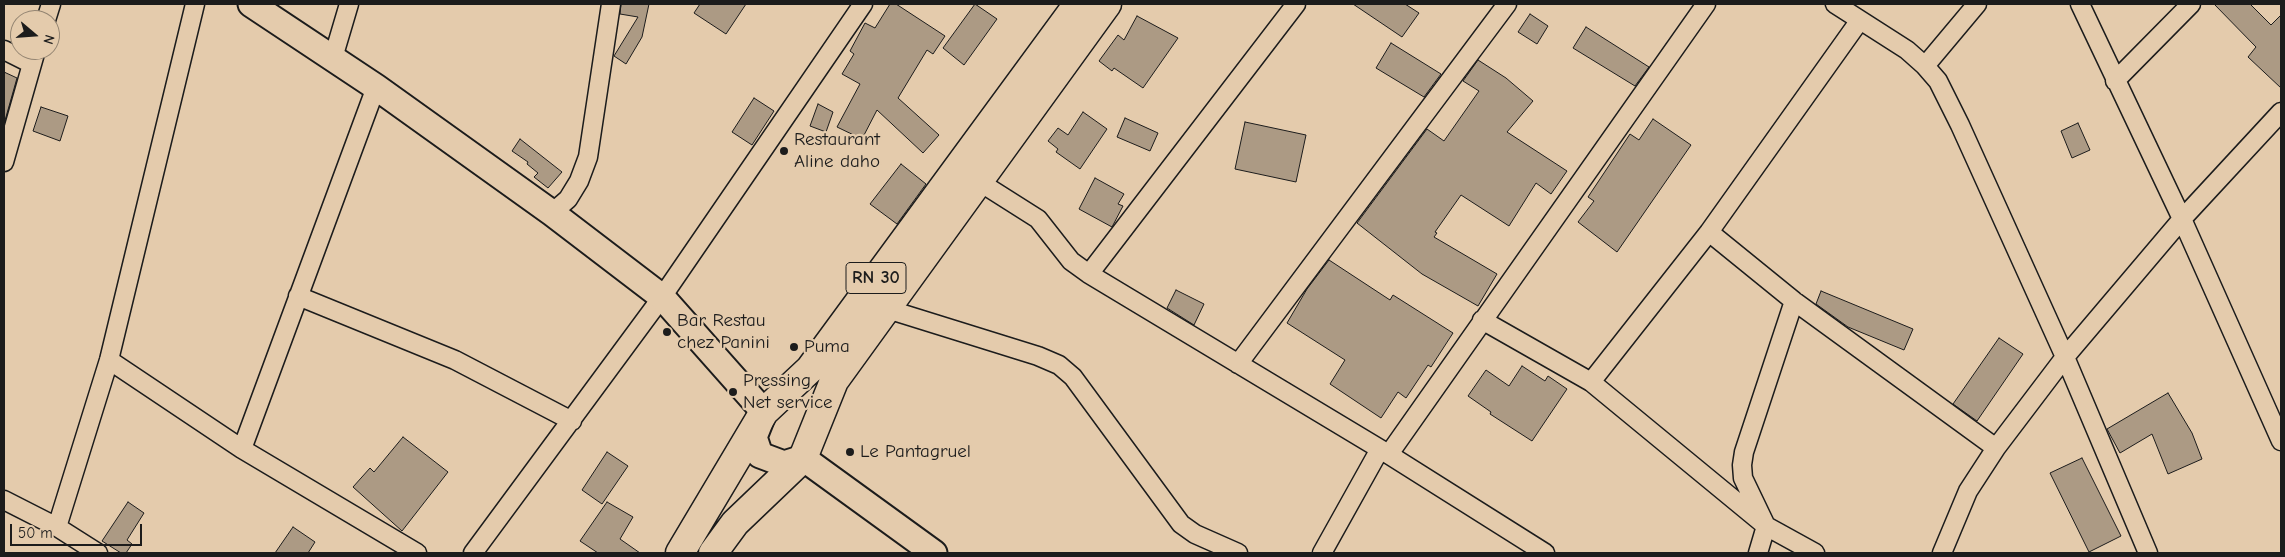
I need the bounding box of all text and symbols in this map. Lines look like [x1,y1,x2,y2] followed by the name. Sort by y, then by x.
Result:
[10,10,60,60] north arrow
[39,33,58,46] text: N
[794,129,880,173] place label: Restaurant Aline daho
[778,145,790,157] marker: Restaurant Aline daho
[846,262,906,294] road number: RN 30
[677,310,770,354] place label: Bar Restau chez Panini
[661,326,673,338] marker: Bar Restau chez Panini
[804,336,850,358] place label: Puma
[788,341,800,353] marker: Puma
[743,370,833,414] place label: Pressing Net service
[727,386,739,398] marker: Pressing Net service
[860,441,971,463] place label: Le Pantagruel
[844,446,856,458] marker: Le Pantagruel
[12,514,145,546] scale bar
[18,524,53,542] text: 50 m

